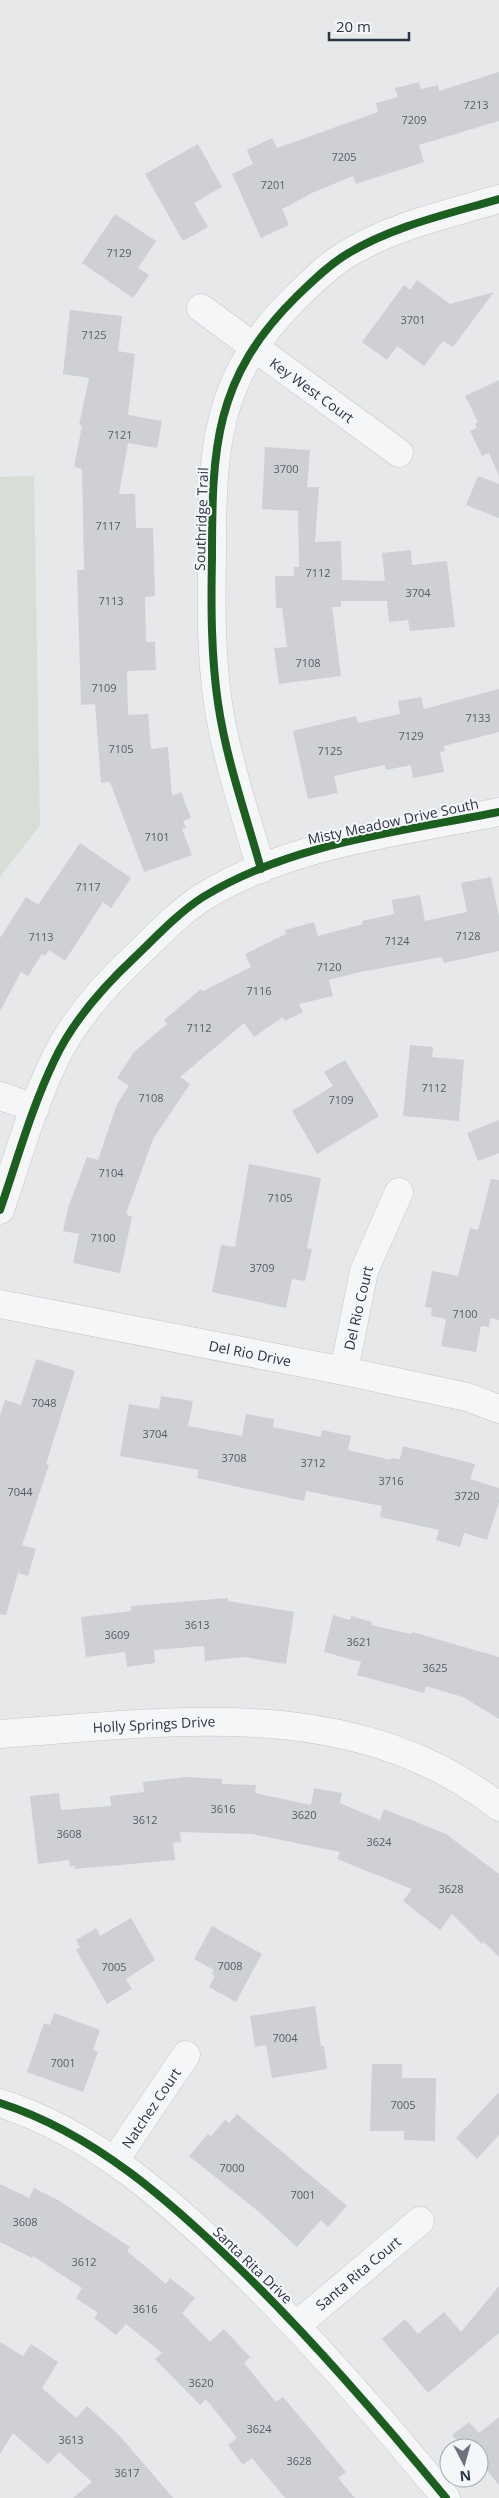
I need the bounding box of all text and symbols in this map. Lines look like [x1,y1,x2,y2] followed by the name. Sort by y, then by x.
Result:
[329,10,409,42] scale bar
[336,16,371,36] text: 20 m
[463,97,489,112] house number: 7213
[401,112,427,127] house number: 7209
[331,149,357,164] house number: 7205
[260,177,286,192] house number: 7201
[106,245,132,260] house number: 7129
[400,312,426,327] house number: 3701
[81,327,107,342] house number: 7125
[266,353,358,427] street label: Key West Court
[107,427,133,442] house number: 7121
[273,461,299,476] house number: 3700
[190,467,212,571] street label: Southridge Trail
[95,518,121,533] house number: 7117
[305,565,331,580] house number: 7112
[405,585,431,600] house number: 3704
[98,593,124,608] house number: 7113
[295,655,321,670] house number: 7108
[91,680,117,695] house number: 7109
[465,710,491,725] house number: 7133
[398,728,424,743] house number: 7129
[108,741,134,756] house number: 7105
[317,743,343,758] house number: 7125
[306,794,480,848] street label: Misty Meadow Drive South
[144,829,170,844] house number: 7101
[75,879,101,894] house number: 7117
[455,928,481,943] house number: 7128
[28,929,54,944] house number: 7113
[384,933,410,948] house number: 7124
[316,959,342,974] house number: 7120
[246,983,272,998] house number: 7116
[186,1020,212,1035] house number: 7112
[421,1080,447,1095] house number: 7112
[138,1090,164,1105] house number: 7108
[328,1092,354,1107] house number: 7109
[98,1165,124,1180] house number: 7104
[267,1190,293,1205] house number: 7105
[90,1230,116,1245] house number: 7100
[249,1260,275,1275] house number: 3709
[339,1264,377,1352] street label: Del Rio Court
[452,1306,478,1321] house number: 7100
[207,1336,293,1370] street label: Del Rio Drive
[31,1395,57,1410] house number: 7048
[142,1426,168,1441] house number: 3704
[221,1450,247,1465] house number: 3708
[300,1455,326,1470] house number: 3712
[378,1473,404,1488] house number: 3716
[7,1484,33,1499] house number: 7044
[454,1488,480,1503] house number: 3720
[184,1617,210,1632] house number: 3613
[104,1627,130,1642] house number: 3609
[346,1634,372,1649] house number: 3621
[422,1660,448,1675] house number: 3625
[92,1711,216,1737] street label: Holly Springs Drive
[210,1801,236,1816] house number: 3616
[291,1807,317,1822] house number: 3620
[132,1812,158,1827] house number: 3612
[56,1826,82,1841] house number: 3608
[366,1834,392,1849] house number: 3624
[438,1881,464,1896] house number: 3628
[217,1958,243,1973] house number: 7008
[101,1959,127,1974] house number: 7005
[272,2030,298,2045] house number: 7004
[50,2055,76,2070] house number: 7001
[117,2064,185,2152] street label: Natchez Court
[390,2097,416,2112] house number: 7005
[219,2160,245,2175] house number: 7000
[290,2187,316,2202] house number: 7001
[12,2214,38,2229] house number: 3608
[209,2222,297,2308] street label: Santa Rita Drive
[311,2232,405,2314] street label: Santa Rita Court
[71,2254,97,2269] house number: 3612
[132,2301,158,2316] house number: 3616
[188,2375,214,2390] house number: 3620
[246,2421,272,2436] house number: 3624
[58,2432,84,2447] house number: 3613
[439,2438,489,2488] north arrow
[286,2453,312,2468] house number: 3628
[114,2465,140,2480] house number: 3617
[459,2466,472,2486] text: N

